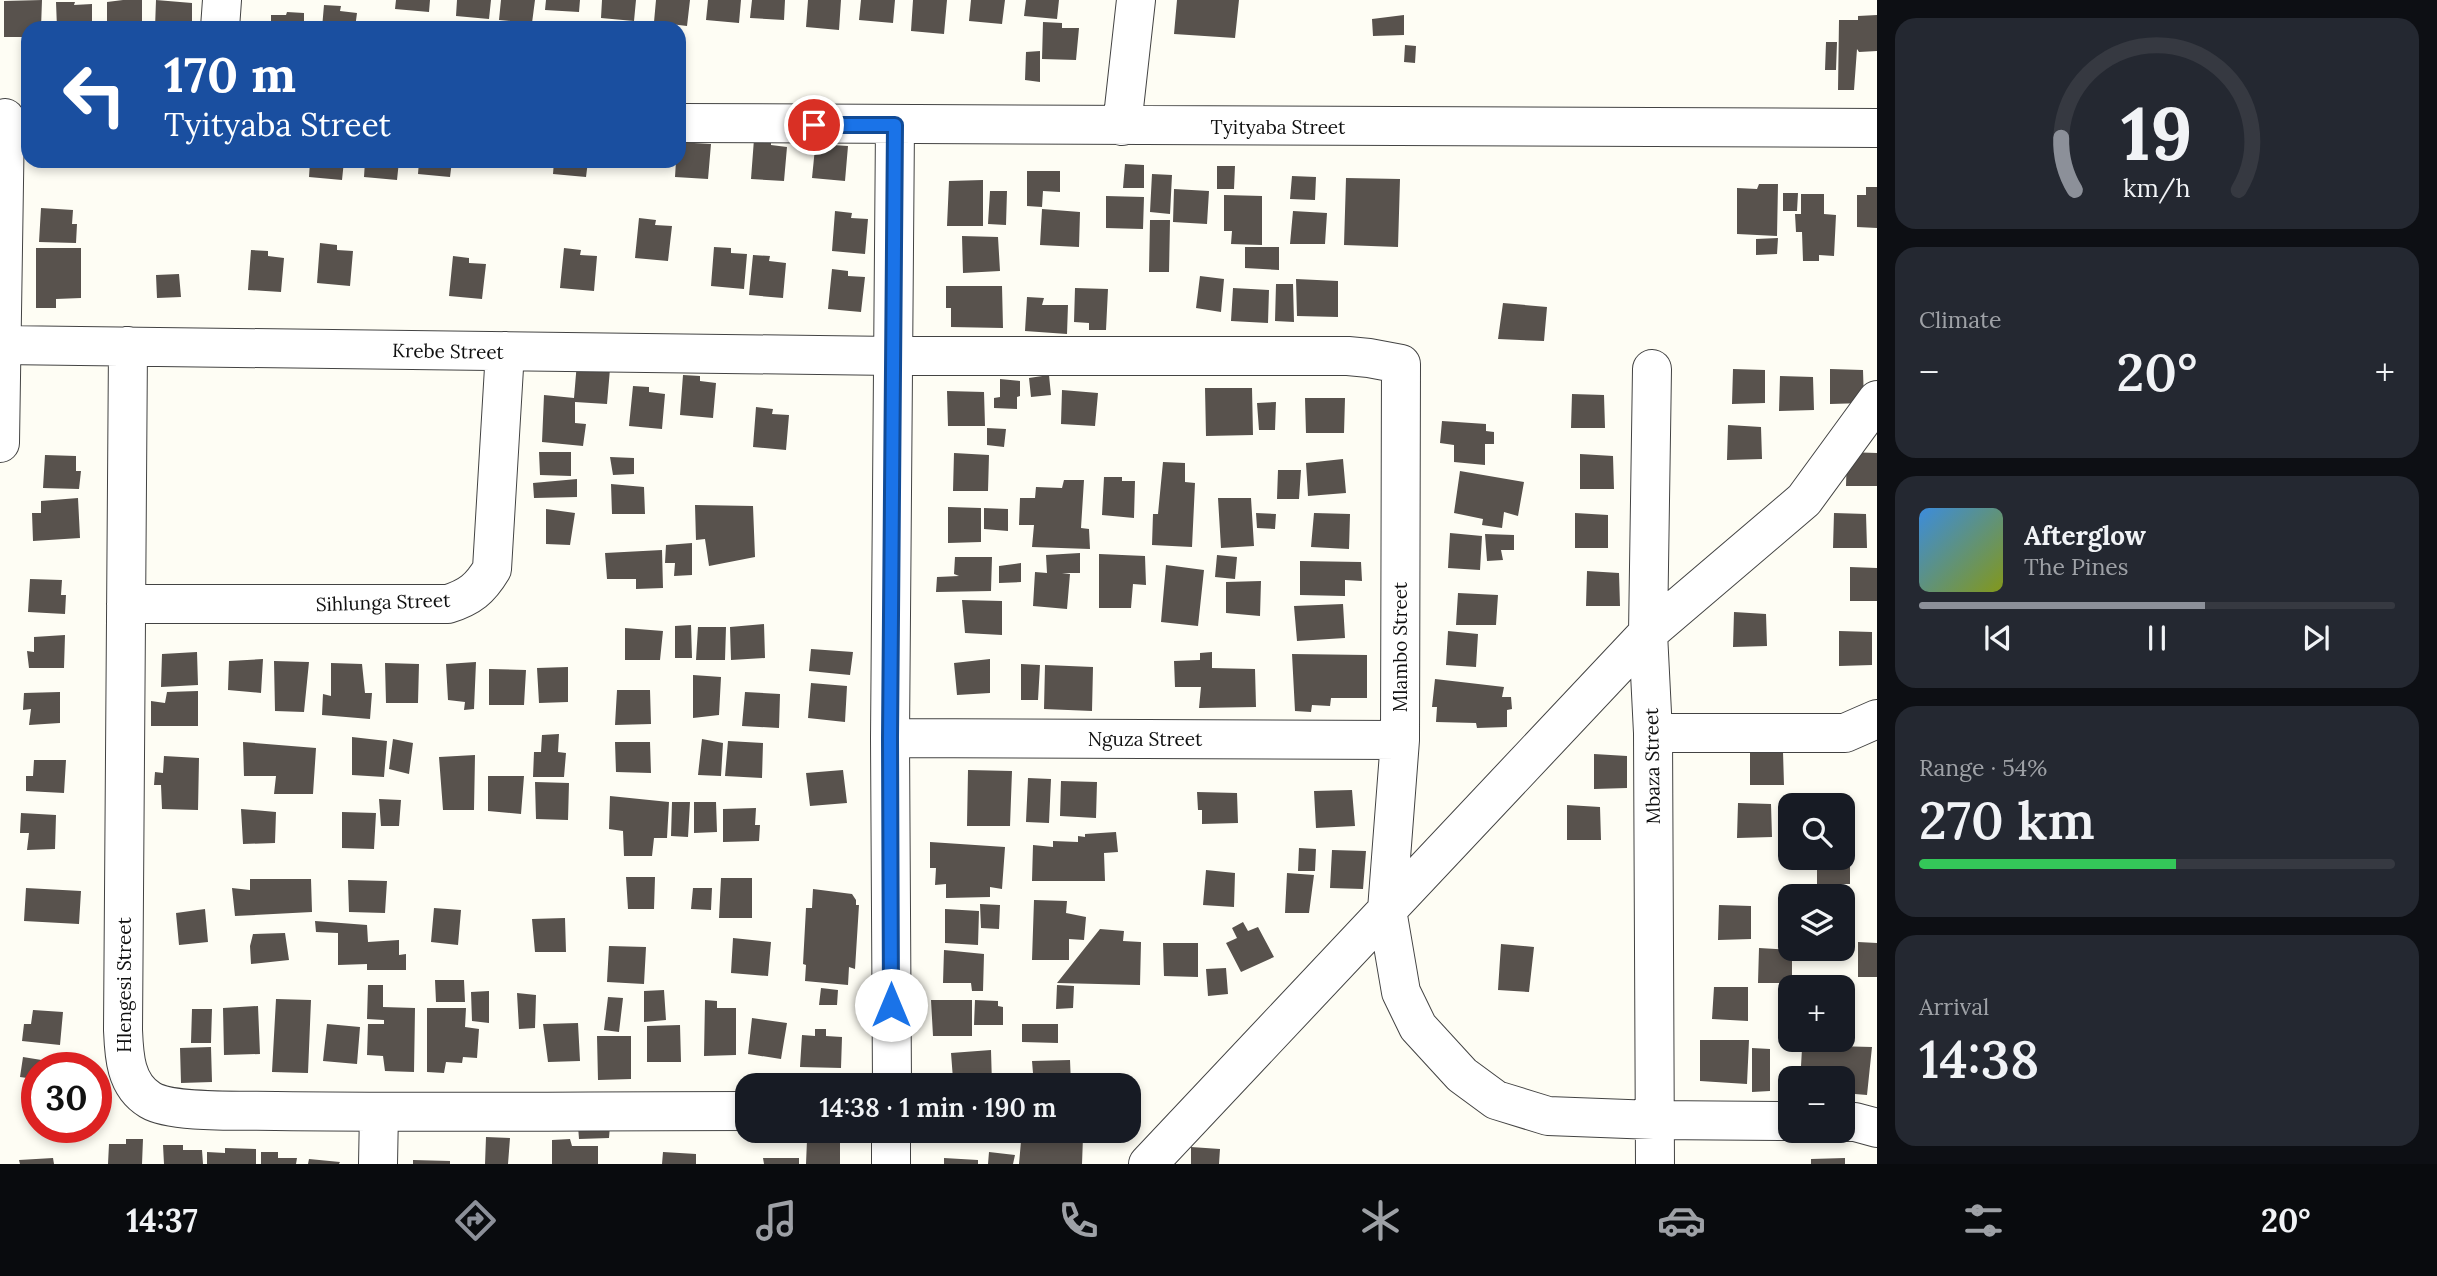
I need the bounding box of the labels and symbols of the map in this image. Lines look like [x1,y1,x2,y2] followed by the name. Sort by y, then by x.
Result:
[784,95,844,155] pin
[1211,115,1346,139] street label: Tyityaba Street
[392,338,505,364] street label: Krebe Street
[1388,581,1412,712] street label: Mlambo Street
[315,588,451,616] street label: Sihlunga Street
[1639,707,1665,825] street label: Mbaza Street
[1088,727,1203,751] street label: Nguza Street
[112,917,136,1053] street label: Hlengesi Street
[854,968,928,1042] position arrow
[21,1052,112,1143] speed limit sign: 30

